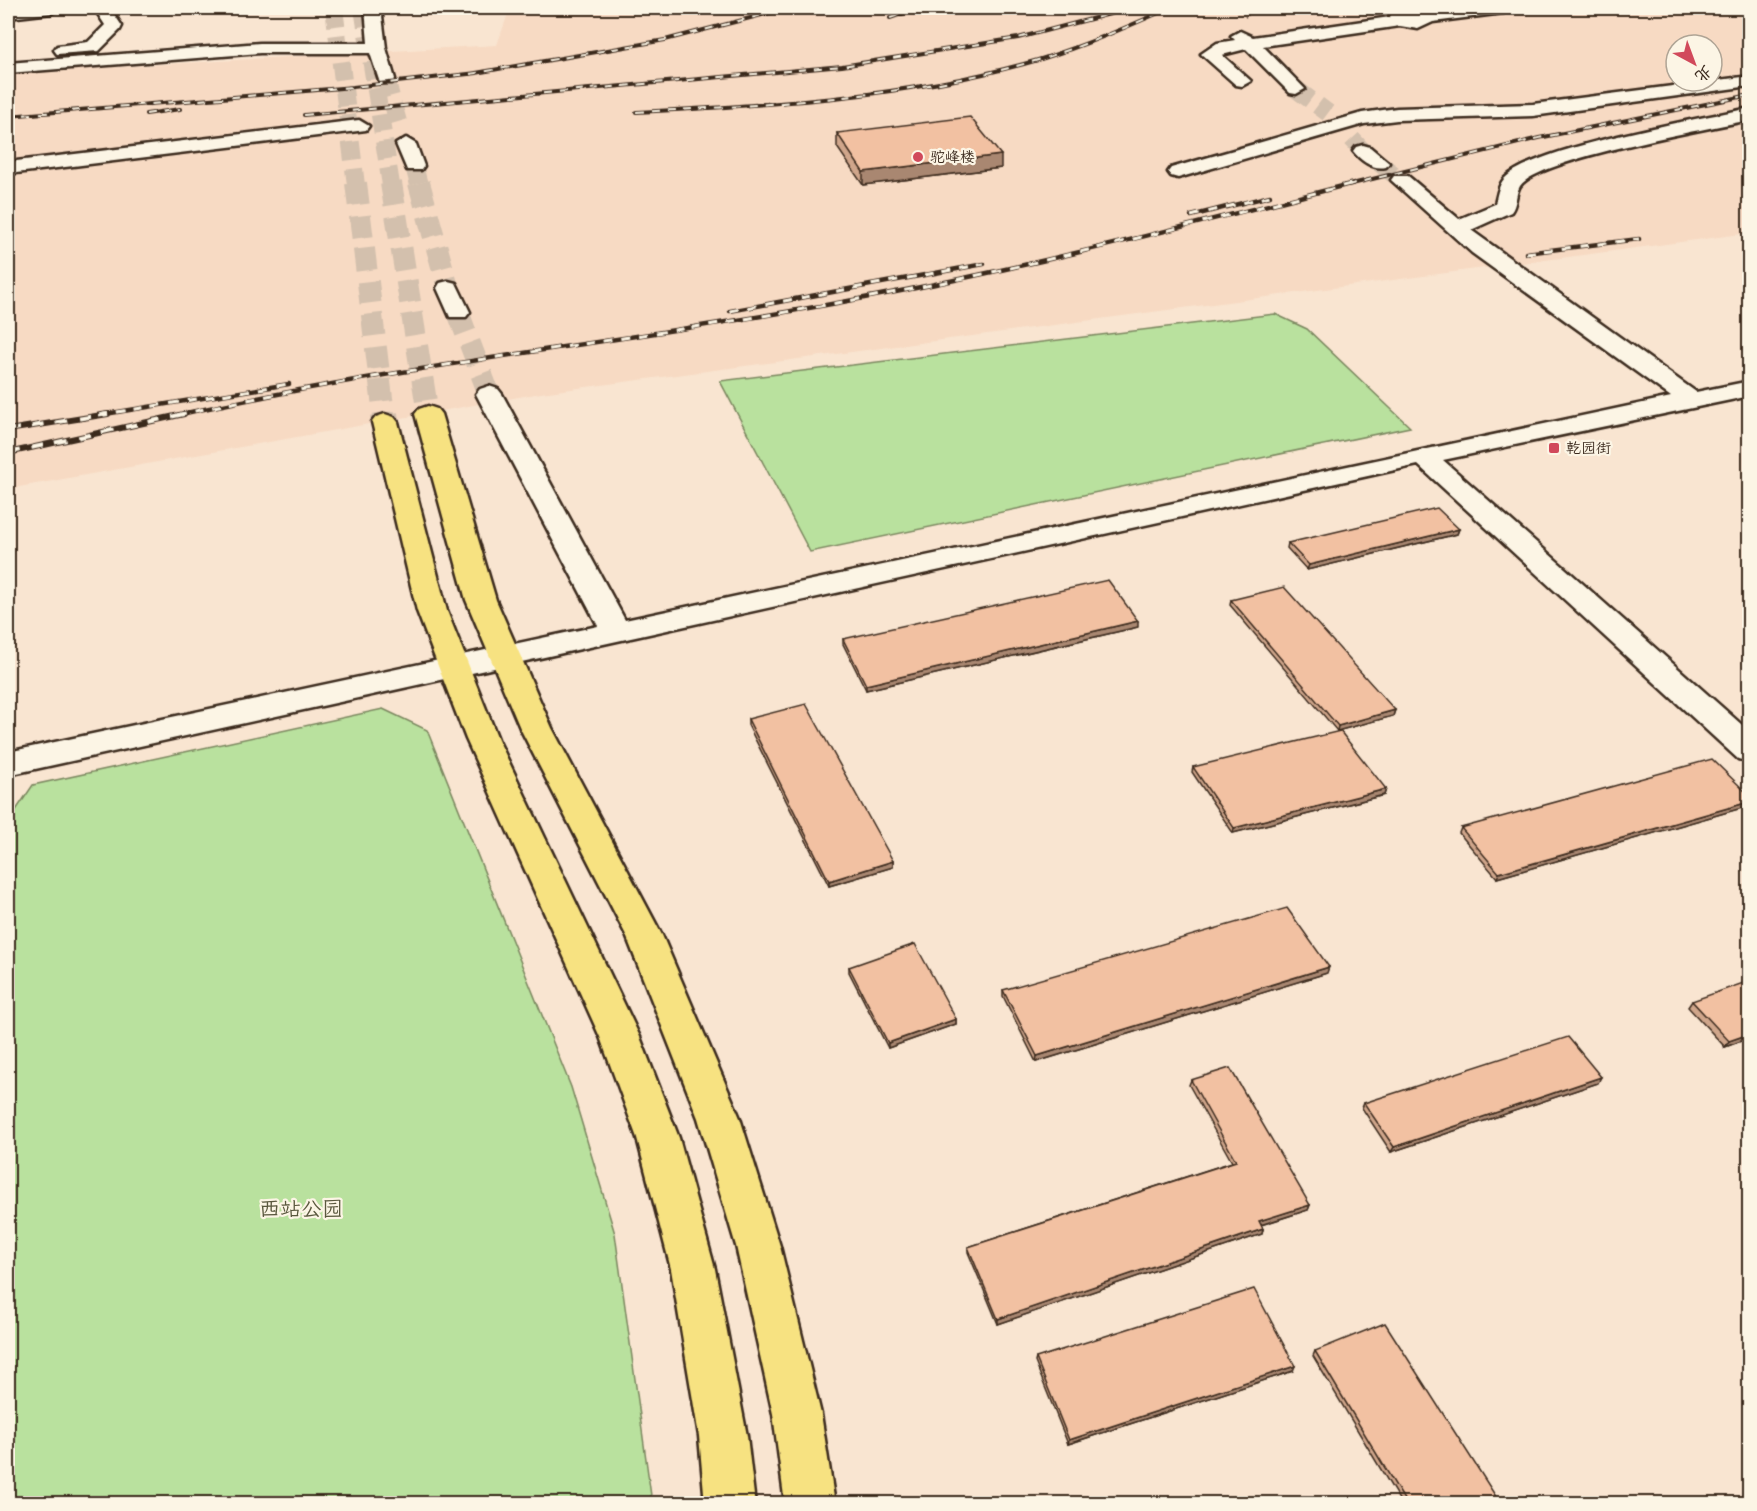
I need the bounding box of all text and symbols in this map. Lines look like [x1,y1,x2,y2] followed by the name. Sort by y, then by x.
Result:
[1664,33,1724,93] north arrow
[1688,58,1719,90] text: 北
[930,144,975,170] place label: 驼峰楼
[911,150,925,164] marker: 驼峰楼
[1566,435,1611,461] place label: 乾园街
[1547,441,1561,455] marker: 乾园街
[259,1190,343,1228] park label: 西站公园

